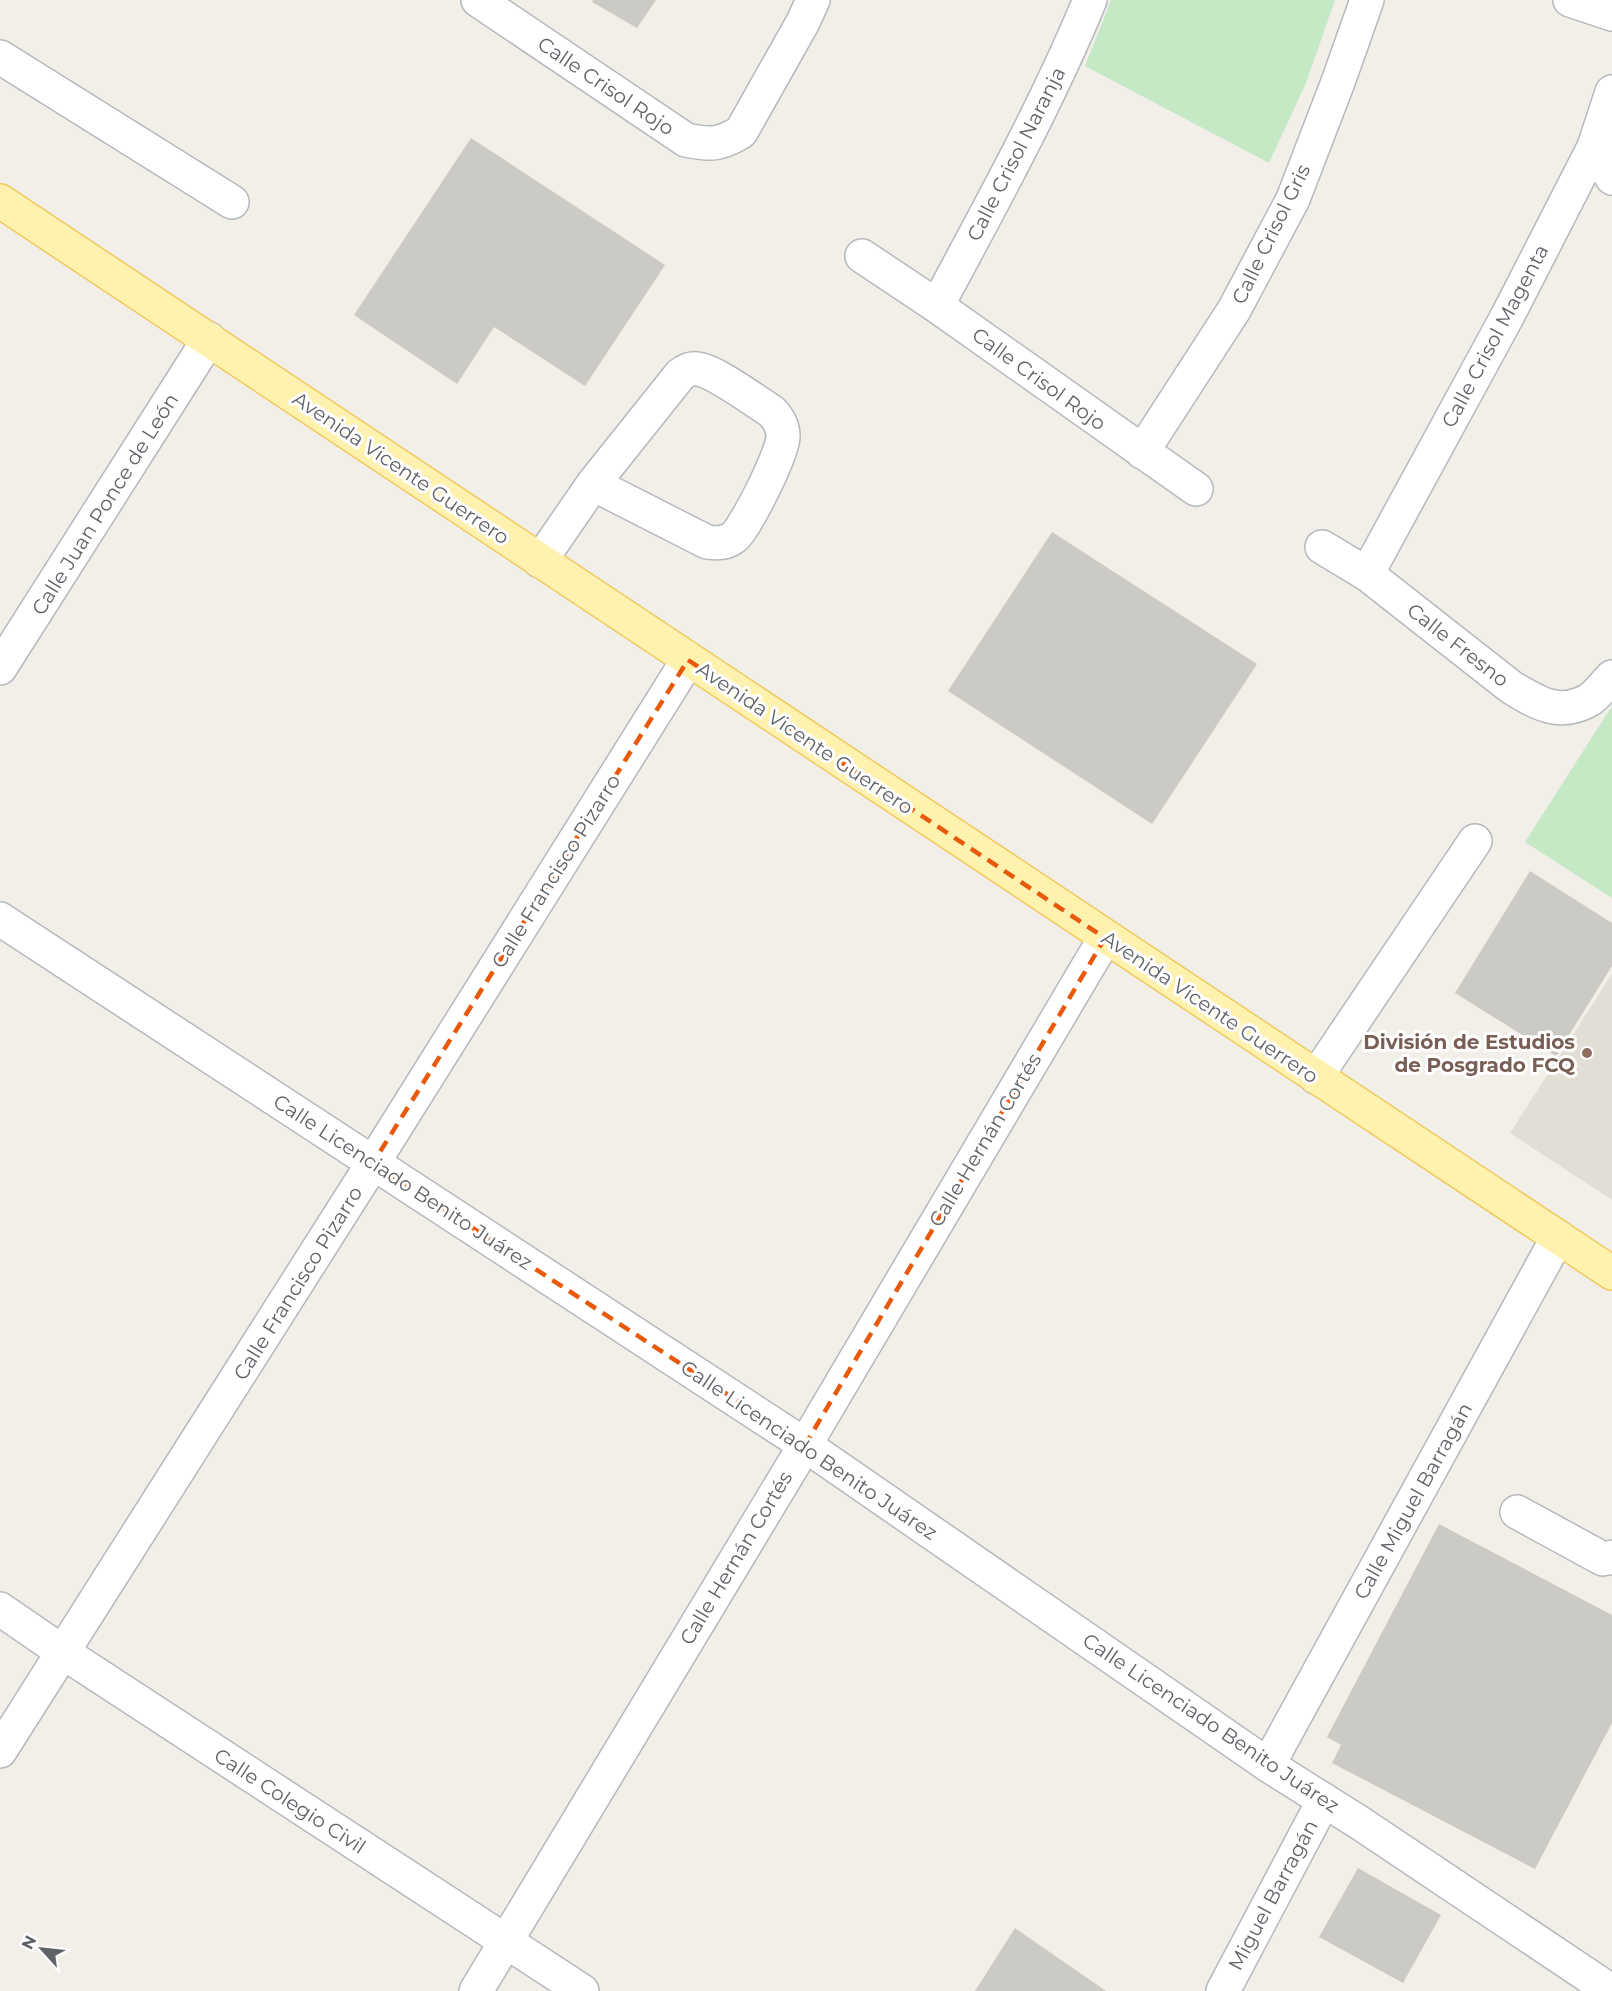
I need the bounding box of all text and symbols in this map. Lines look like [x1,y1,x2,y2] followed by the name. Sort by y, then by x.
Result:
[533,32,679,140] street label: Calle Crisol Rojo
[962,63,1070,245] street label: Calle Crisol Naranja
[1227,160,1315,308] street label: Calle Crisol Gris
[1437,240,1553,432] street label: Calle Crisol Magenta
[968,322,1110,436] street label: Calle Crisol Rojo
[288,387,514,549] street label: Avenida Vicente Guerrero
[27,389,183,619] street label: Calle Juan Ponce de León
[1403,598,1513,692] street label: Calle Fresno
[692,657,918,819] street label: Avenida Vicente Guerrero
[486,770,626,972] street label: Calle Francisco Pizarro
[1097,926,1323,1088] street label: Avenida Vicente Guerrero
[1363,1030,1575,1077] place label: División de Estudios de Posgrado FCQ
[1580,1046,1594,1060] marker: División de Estudios de Posgrado FCQ
[924,1049,1046,1231] street label: Calle Hernán Cortés
[269,1089,537,1275] street label: Calle Licenciado Benito Juárez
[228,1182,368,1384] street label: Calle Francisco Pizarro
[676,1355,942,1545] street label: Calle Licenciado Benito Juárez
[1349,1399,1477,1603] street label: Calle Miguel Barragán
[675,1467,797,1649] street label: Calle Hernán Cortés
[1078,1628,1344,1818] street label: Calle Licenciado Benito Juárez
[210,1743,370,1859] street label: Calle Colegio Civil
[1223,1816,1323,1974] street label: Miguel Barragán
[12,1919,72,1979] north arrow
[18,1932,40,1952] text: N

